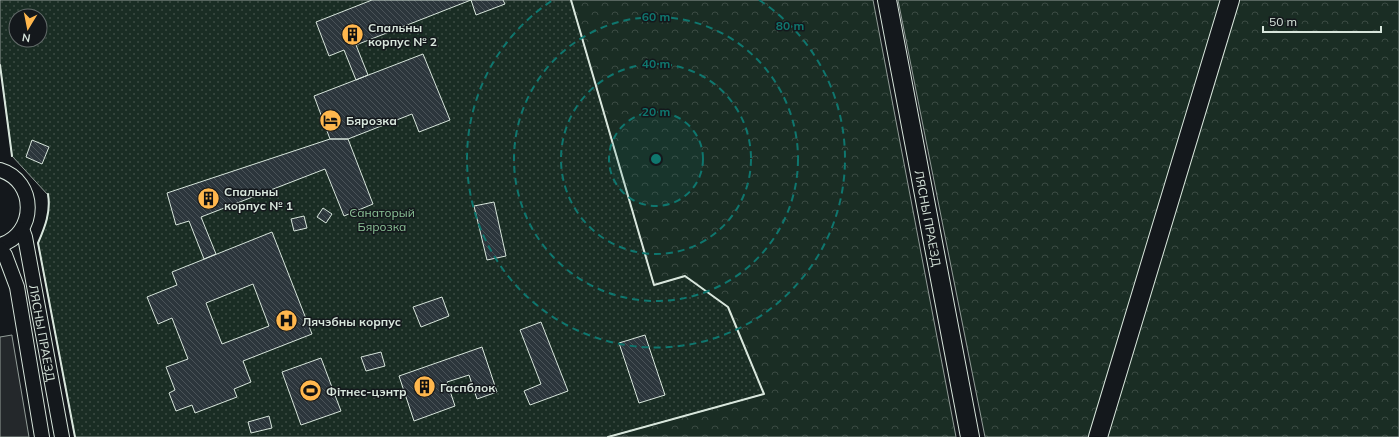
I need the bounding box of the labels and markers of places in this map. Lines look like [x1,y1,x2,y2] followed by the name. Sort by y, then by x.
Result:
[368,20,437,49] place label: Спальны корпус № 2
[340,21,366,47] building icon: Спальны корпус № 2
[318,107,344,133] hotel icon: Бярозка
[346,113,397,128] place label: Бярозка
[649,152,663,166] centre of rings
[224,184,293,213] place label: Спальны корпус № 1
[196,185,222,211] building icon: Спальны корпус № 1
[274,308,300,334] hospital icon: Лячэбны корпус
[302,314,401,329] place label: Лячэбны корпус
[412,374,438,400] building icon: Гаспблок
[298,378,324,404] sports icon: Фітнес-цэнтр
[440,380,495,395] place label: Гаспблок
[326,384,407,399] place label: Фітнес-цэнтр

